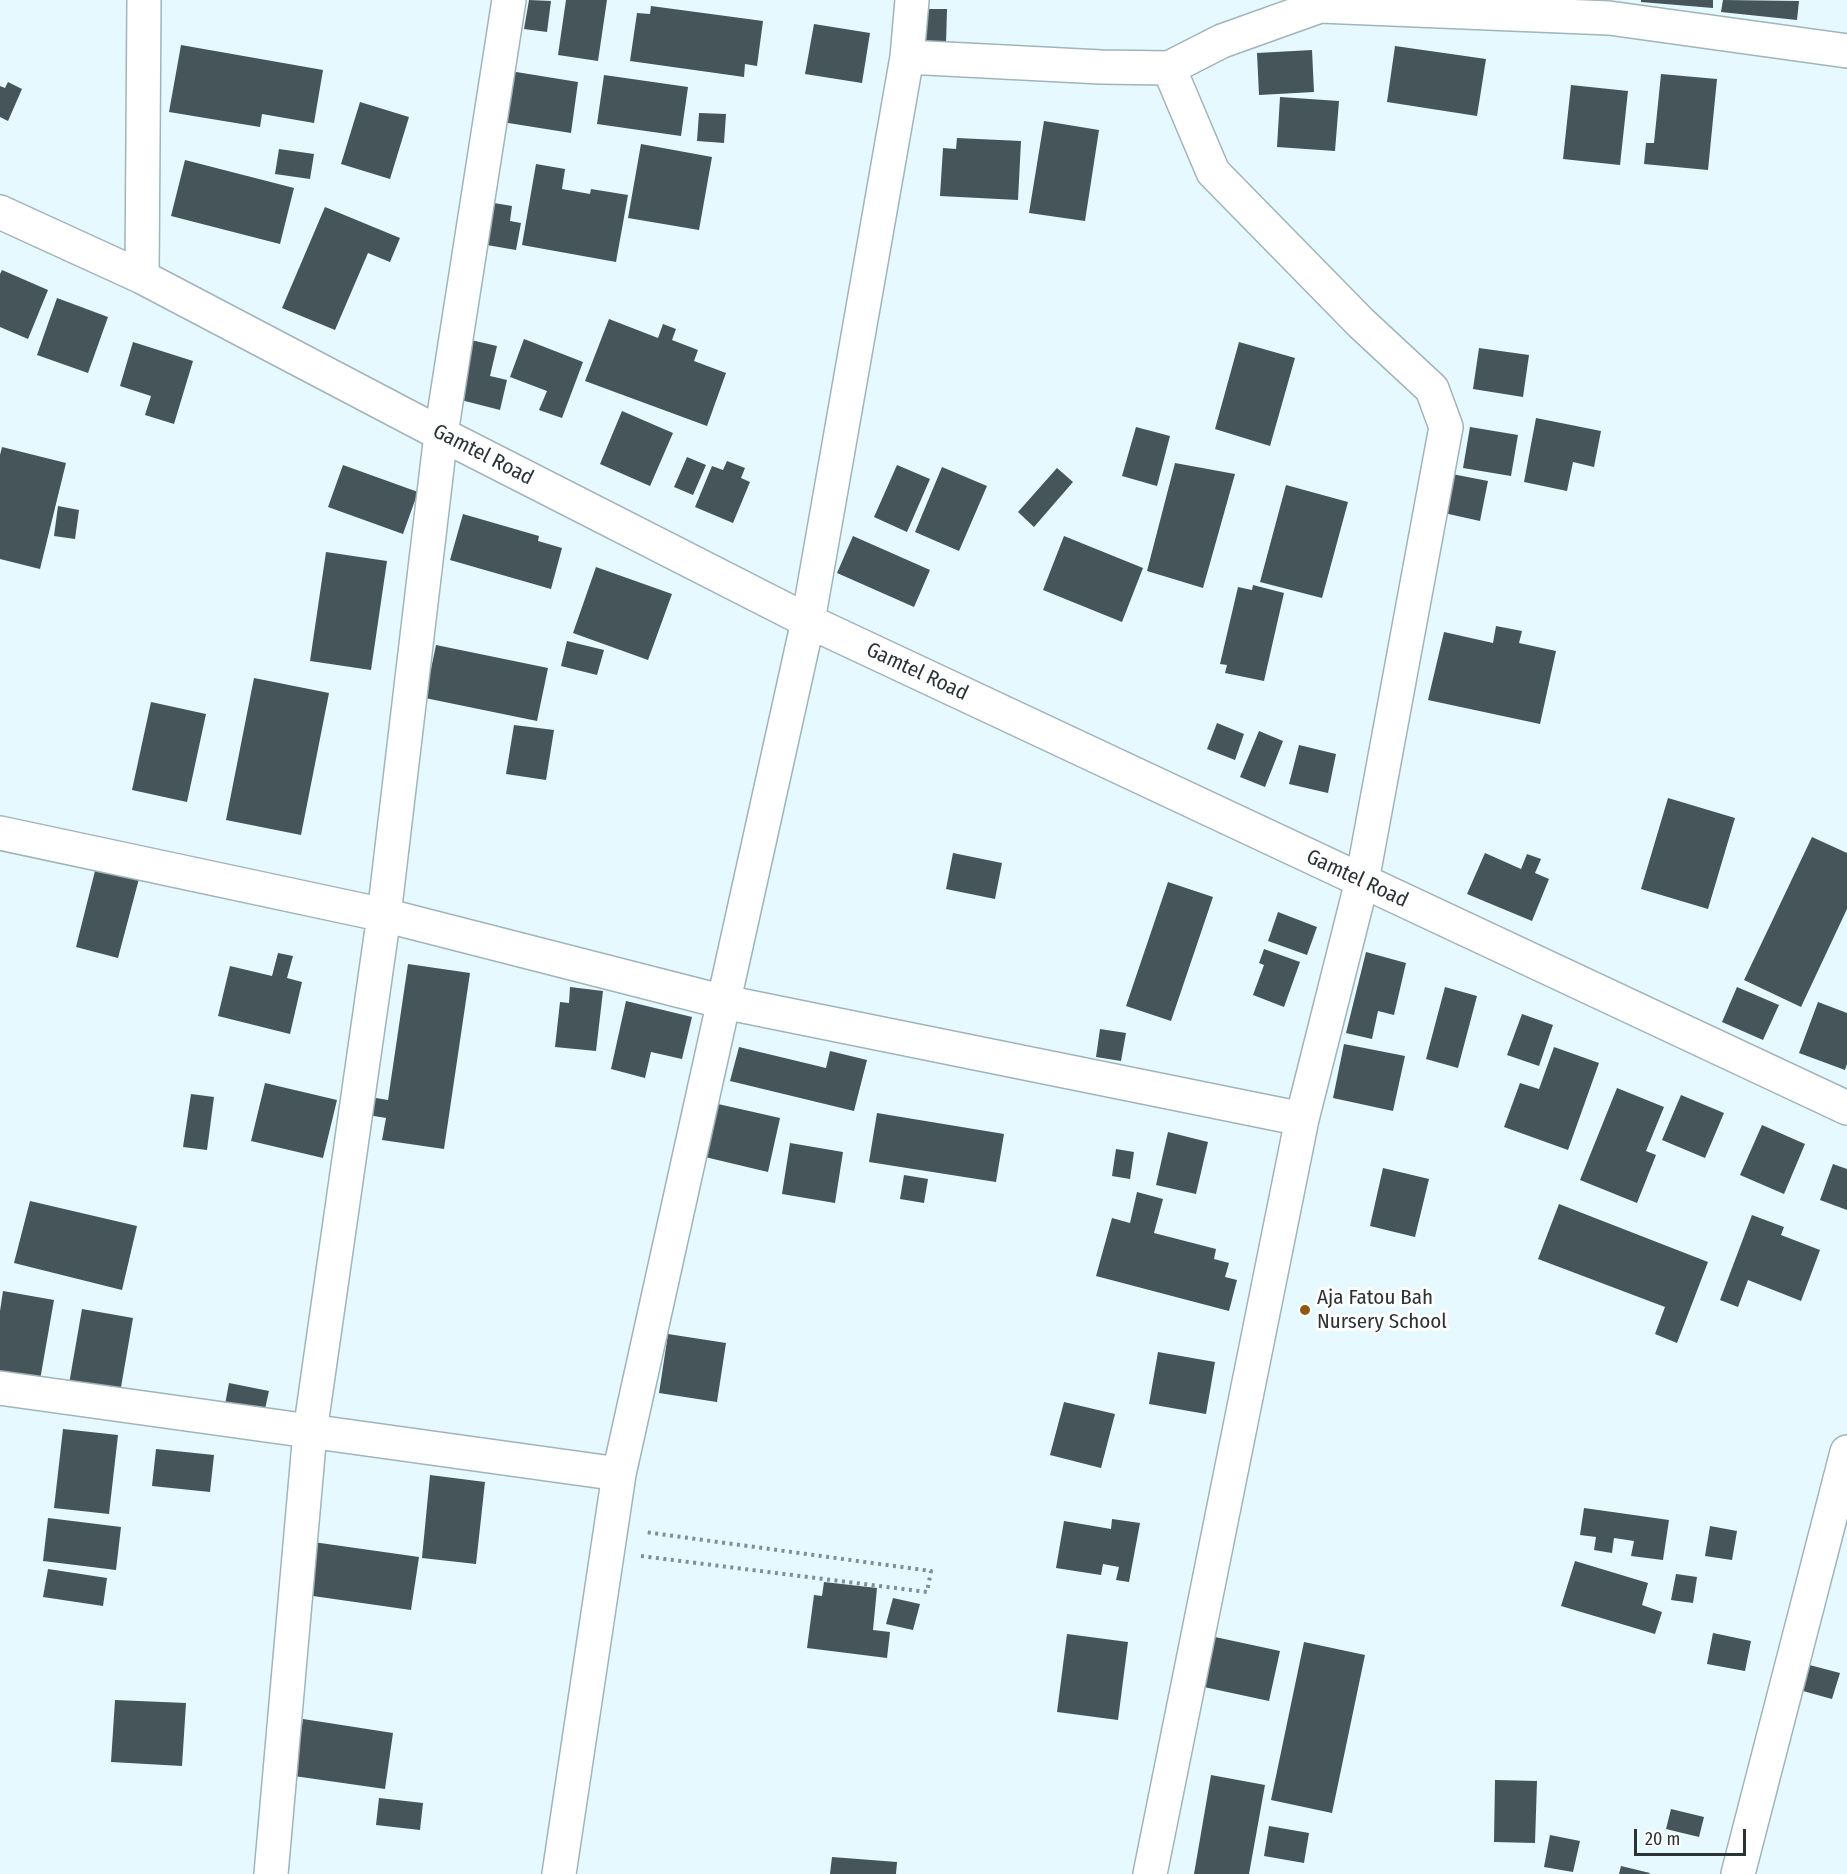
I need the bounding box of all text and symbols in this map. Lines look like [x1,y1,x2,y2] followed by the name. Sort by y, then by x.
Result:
[429,419,537,491] street label: Gamtel Road
[862,637,972,707] street label: Gamtel Road
[1302,844,1412,914] street label: Gamtel Road
[1317,1285,1447,1335] place label: Aja Fatou Bah Nursery School
[1298,1303,1312,1317] marker: Aja Fatou Bah Nursery School
[1637,1817,1750,1855] scale bar
[1645,1828,1680,1850] text: 20 m

